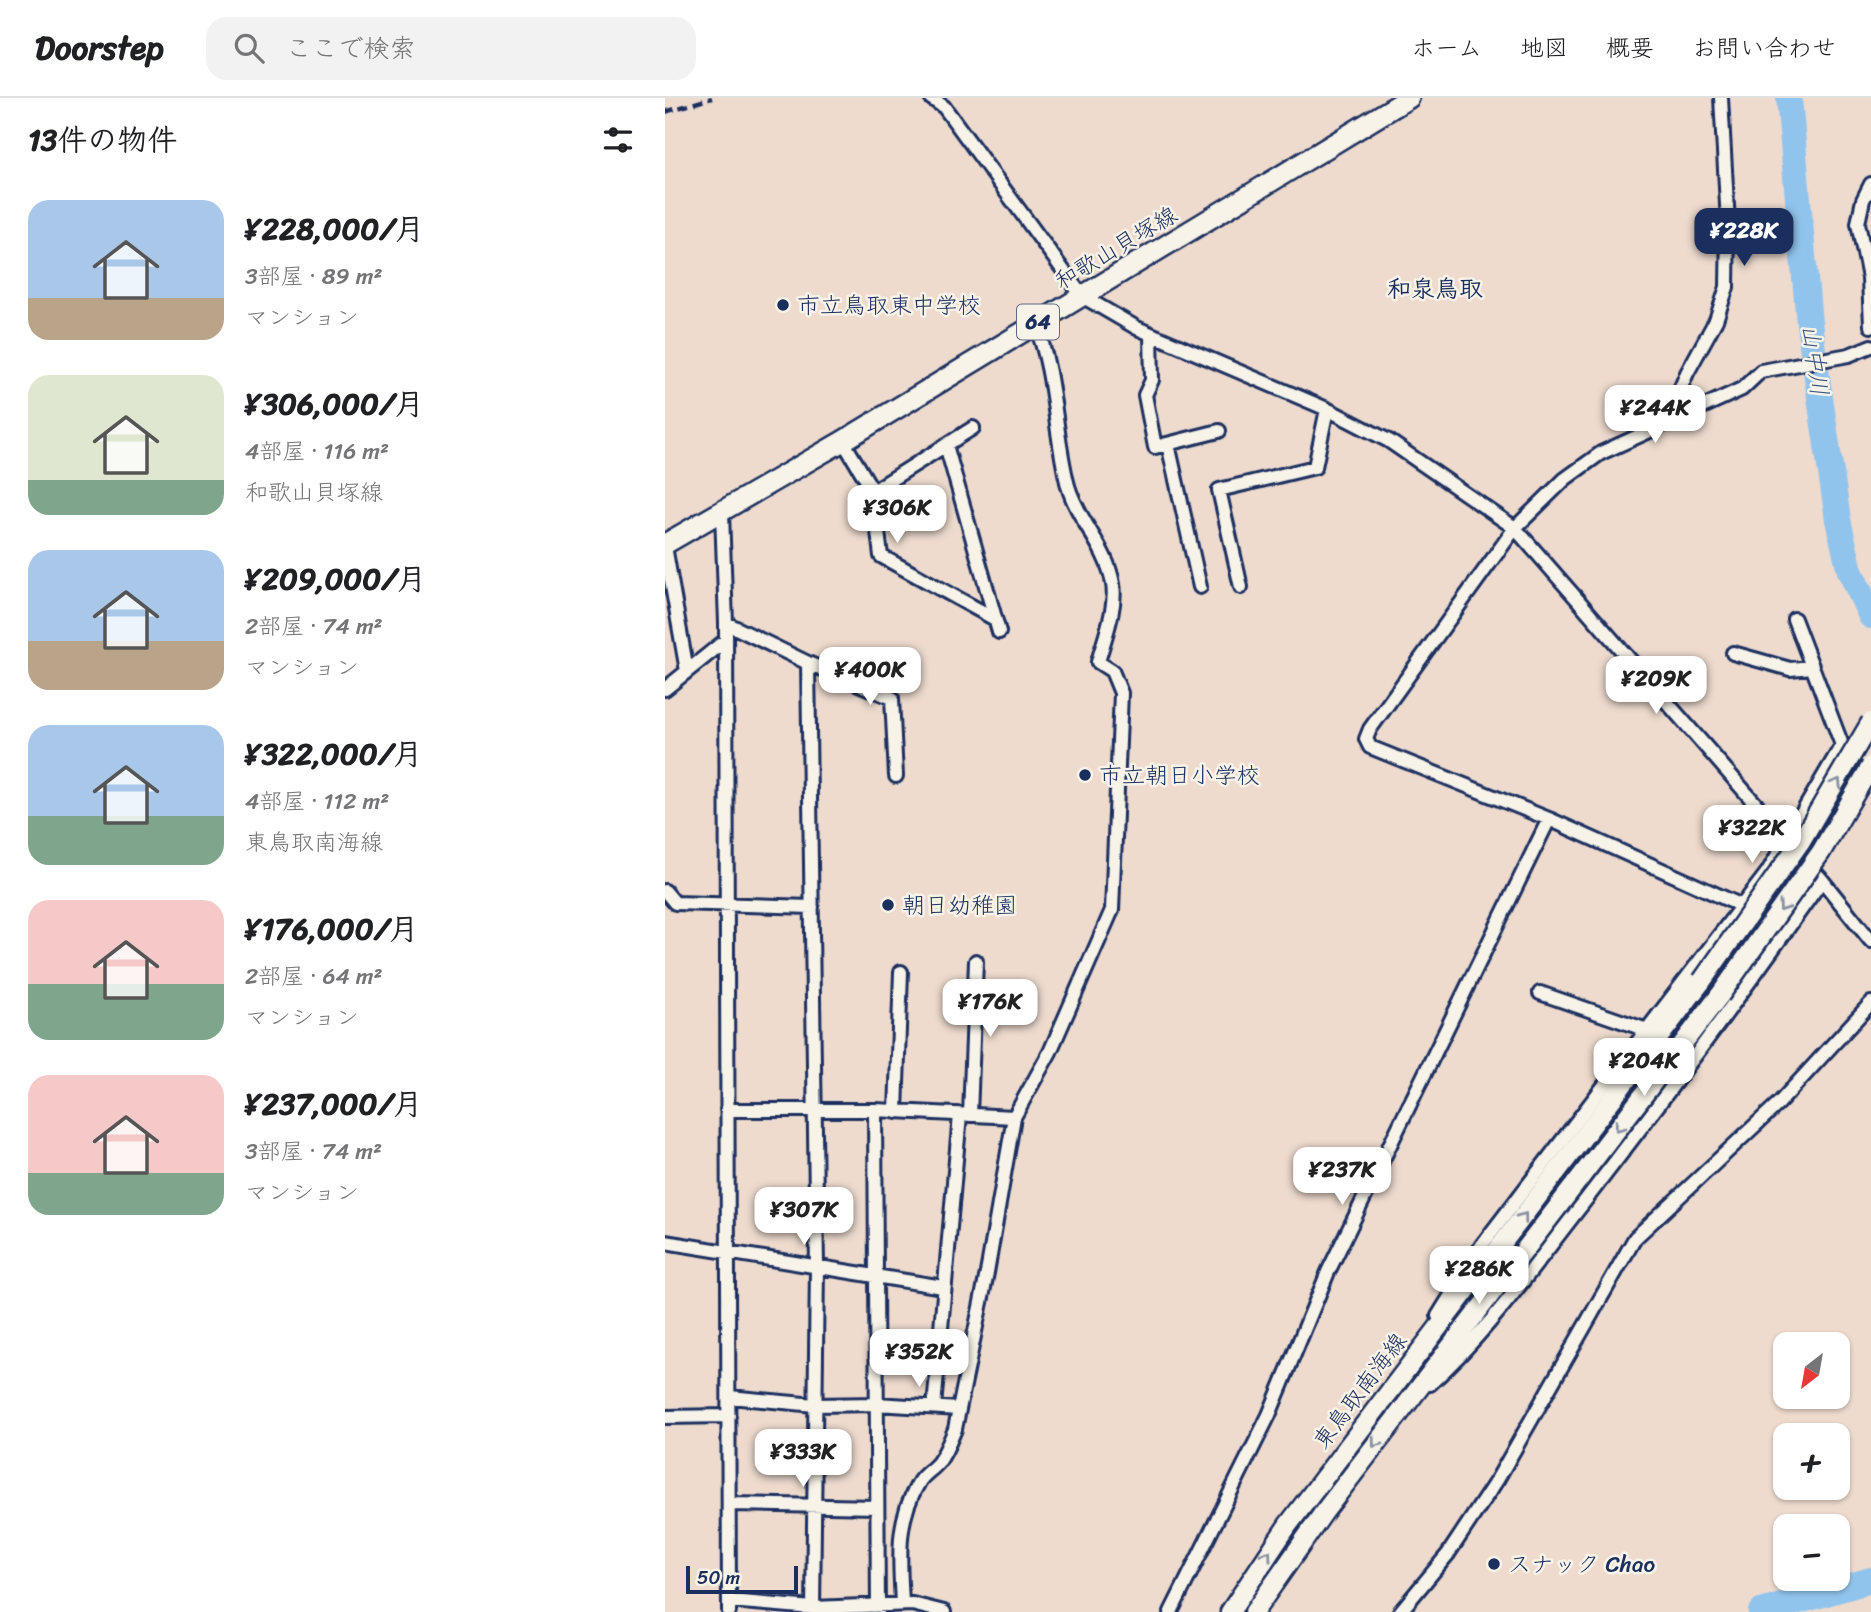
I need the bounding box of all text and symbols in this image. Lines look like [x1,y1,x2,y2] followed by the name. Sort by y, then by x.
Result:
[206,17,696,80] search box
[35,19,164,77] text: Doorstep
[286,25,416,71] text: ここで検索
[1411,27,1482,69] text: ホーム
[1520,27,1568,69] text: 地図
[1606,27,1654,69] text: 概要
[1692,27,1836,69] text: お問い合わせ
[230,29,268,67] icon: search
[28,113,177,167] text: 13件の物件
[599,121,637,159] icon: filters
[1046,195,1186,301] street label: 和歌山貝塚線
[245,202,424,256] text: ¥228,000/月
[1695,208,1793,268] pin: ¥228K
[1710,210,1778,251] text: ¥228K
[84,228,168,312] icon: home
[245,256,382,297] text: 3部屋 · 89 m²
[1387,268,1483,310] district label: 和泉鳥取
[797,285,981,326] place label: 市立鳥取東中学校
[245,297,359,338] text: マンション
[775,297,791,313] marker: 市立鳥取東中学校
[1017,304,1059,340] road number: 64
[1789,321,1841,399] water label: 山中川
[245,377,424,431] text: ¥306,000/月
[1606,386,1704,445] pin: ¥244K
[1621,387,1689,428] text: ¥244K
[84,403,168,487] icon: home
[245,431,389,472] text: 4部屋 · 116 m²
[245,472,383,513] text: 和歌山貝塚線
[848,486,946,545] pin: ¥306K
[864,487,930,528] text: ¥306K
[245,552,426,606] text: ¥209,000/月
[84,578,168,662] icon: home
[245,606,383,647] text: 2部屋 · 74 m²
[245,647,359,688] text: マンション
[821,648,919,707] pin: ¥400K
[835,649,905,690] text: ¥400K
[1607,656,1705,716] pin: ¥209K
[1622,658,1690,699] text: ¥209K
[245,727,423,781] text: ¥322,000/月
[84,753,168,837] icon: home
[1099,755,1260,796] place label: 市立朝日小学校
[1077,767,1093,783] marker: 市立朝日小学校
[1829,778,1842,791] one-way arrow
[245,781,389,822] text: 4部屋 · 112 m²
[1703,806,1801,865] pin: ¥322K
[1719,807,1785,848] text: ¥322K
[245,822,383,863] text: 東鳥取南海線
[902,885,1017,926] place label: 朝日幼稚園
[880,897,896,913] marker: 朝日幼稚園
[1779,899,1791,912] one-way arrow
[245,902,419,956] text: ¥176,000/月
[84,928,168,1012] icon: home
[245,956,383,997] text: 2部屋 · 64 m²
[941,979,1039,1039] pin: ¥176K
[959,981,1021,1022] text: ¥176K
[245,997,359,1038] text: マンション
[1595,1038,1693,1098] pin: ¥204K
[1610,1040,1678,1081] text: ¥204K
[245,1077,422,1131] text: ¥237,000/月
[84,1103,168,1187] icon: home
[1614,1119,1627,1131] one-way arrow
[245,1131,382,1172] text: 3部屋 · 74 m²
[1293,1148,1391,1207] pin: ¥237K
[1309,1149,1375,1190] text: ¥237K
[245,1172,359,1213] text: マンション
[755,1188,853,1247] pin: ¥307K
[770,1189,838,1230] text: ¥307K
[1514,1212,1527,1225] one-way arrow
[1430,1246,1528,1306] pin: ¥286K
[1446,1248,1512,1289] text: ¥286K
[1302,1324,1418,1458] street label: 東鳥取南海線
[870,1330,968,1389] pin: ¥352K
[886,1331,952,1372] text: ¥352K
[1773,1332,1850,1409] north arrow
[1773,1332,1850,1591] map controls
[1773,1423,1850,1500] button: +
[754,1430,852,1489] pin: ¥333K
[771,1431,835,1472] text: ¥333K
[1371,1435,1384,1448] one-way arrow
[1773,1514,1850,1591] button: −
[1508,1544,1655,1585] place label: スナック Chao
[1259,1550,1271,1563] one-way arrow
[1486,1556,1502,1572] marker: スナック Chao
[697,1561,740,1594] text: 50 m
[686,1563,798,1595] scale bar

